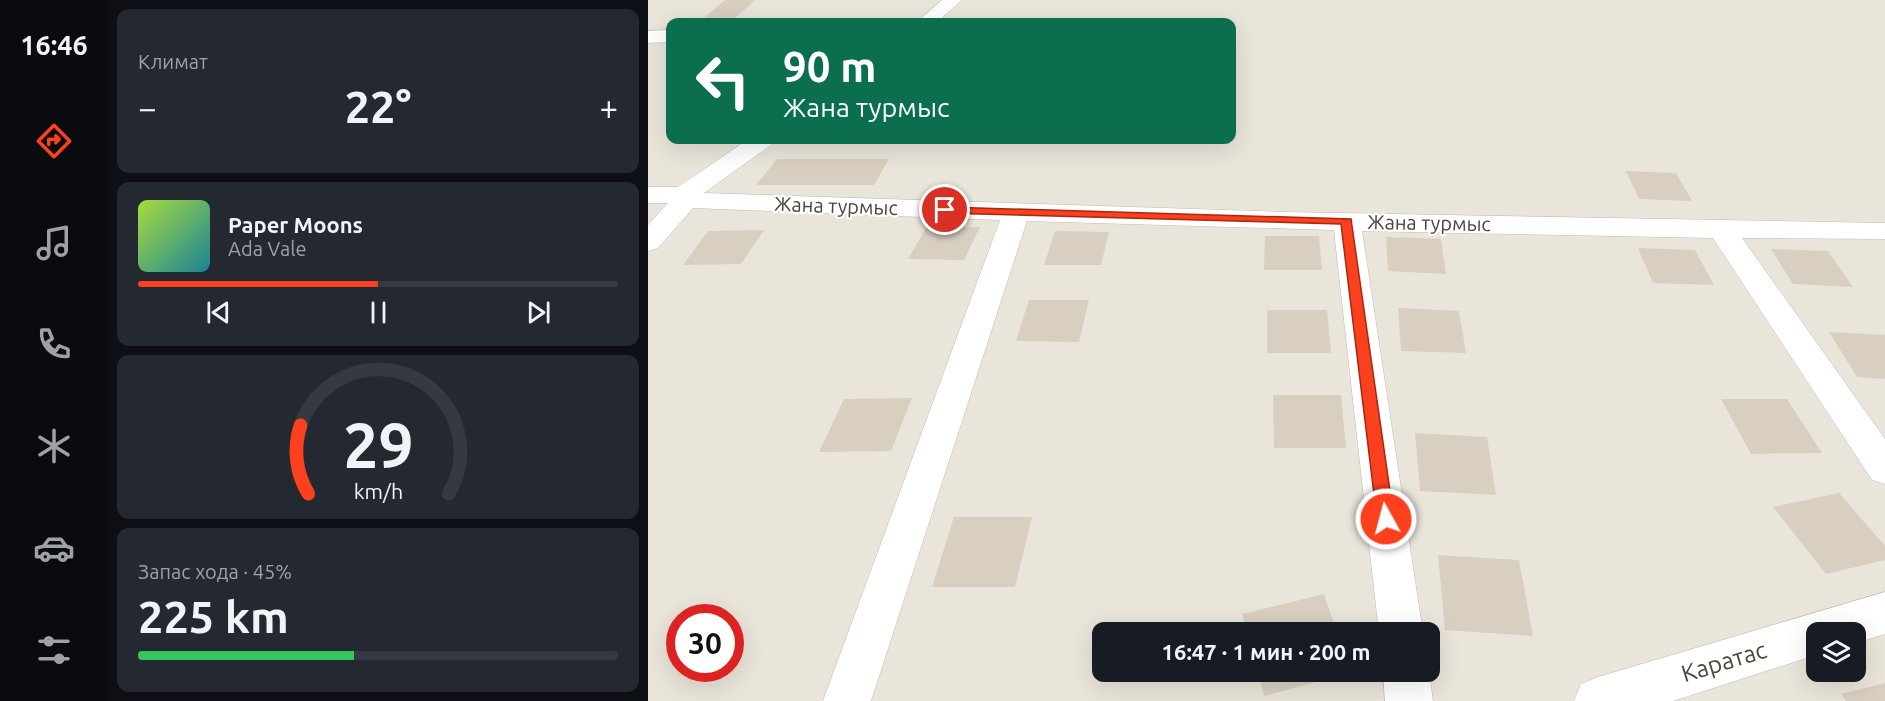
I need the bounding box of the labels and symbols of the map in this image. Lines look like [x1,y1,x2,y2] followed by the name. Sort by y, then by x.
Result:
[919,184,970,235] pin
[774,192,898,219] street label: Жана турмыс
[1367,210,1491,235] street label: Жана турмыс
[1354,487,1418,551] position arrow
[666,604,744,682] speed limit sign: 30
[1678,636,1770,687] street label: Каратас

